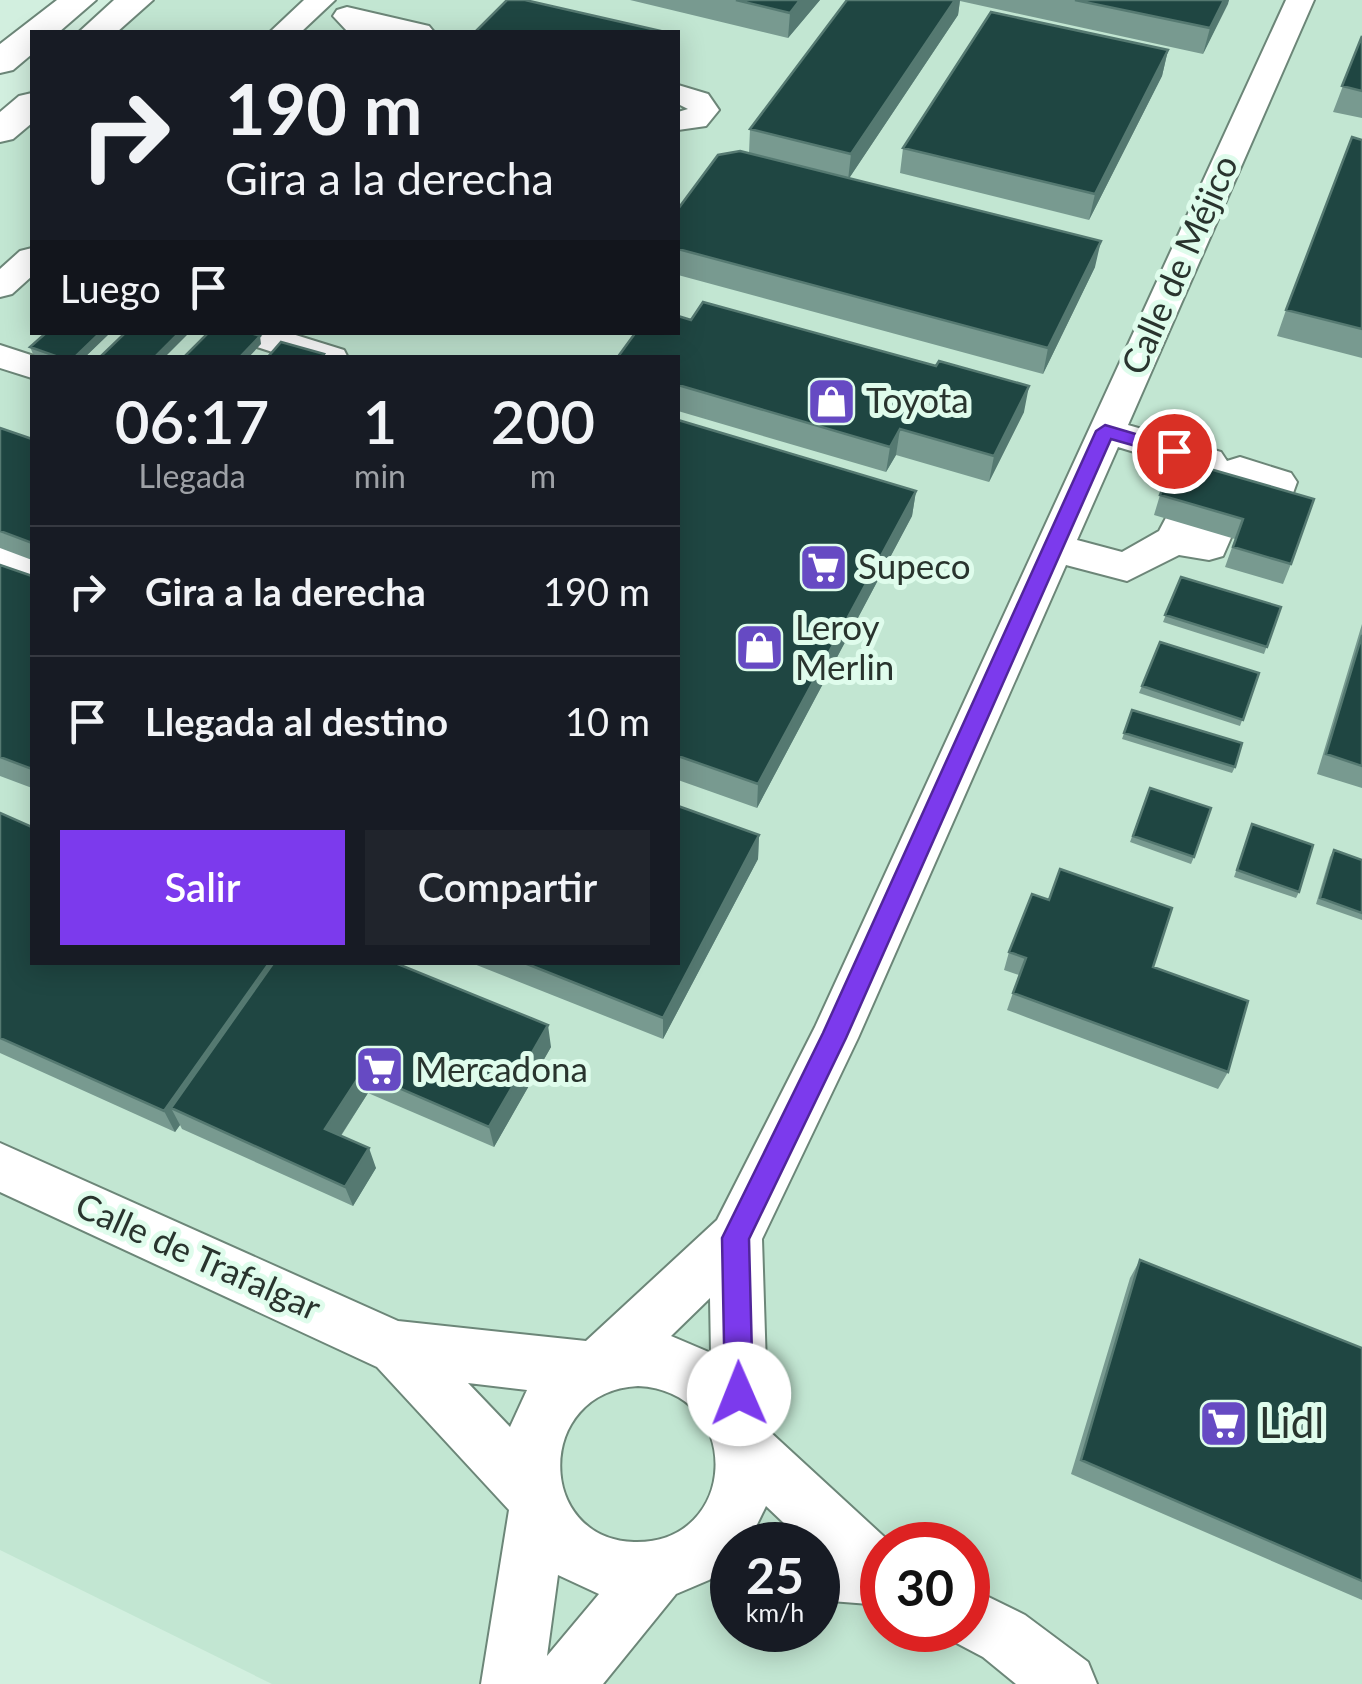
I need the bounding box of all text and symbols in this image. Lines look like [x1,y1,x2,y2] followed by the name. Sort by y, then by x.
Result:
[225,66,422,150] text: 190 m
[60,70,190,200] icon: right
[1111,148,1245,380] street label: Calle de Méjico
[225,151,554,205] text: Gira a la derecha
[181,260,236,315] icon: arrive
[60,265,161,311] text: Luego
[805,375,857,427] shop icon: Toyota
[866,378,969,420] place label: Toyota
[115,385,269,457] text: 06:17
[363,385,397,457] text: 1
[491,385,595,457] text: 200
[1132,409,1217,494] pin
[1147,424,1202,479] icon: arrive
[138,456,246,495] text: Llegada
[354,456,406,495] text: min
[530,456,556,495] text: m
[797,541,849,593] supermarket icon: Supeco
[858,544,971,586] place label: Supeco
[60,564,115,619] icon: right
[145,568,426,614] text: Gira a la derecha
[543,568,650,614] text: 190 m
[795,605,894,687] place label: Leroy Merlin
[734,622,786,674] shop icon: Leroy Merlin
[60,694,115,749] icon: arrive
[145,698,448,744] text: Llegada al destino
[565,698,650,744] text: 10 m
[60,830,345,945] button: Salir
[365,830,650,945] button: Compartir
[354,1044,406,1096] supermarket icon: Mercadona
[415,1047,588,1089] place label: Mercadona
[70,1182,328,1328] street label: Calle de Trafalgar
[687,1342,791,1446] position arrow
[1198,1397,1250,1449] supermarket icon: Lidl
[1259,1397,1324,1447] place label: Lidl
[860,1522,990,1652] speed limit sign: 30
[746,1545,804,1605] text: 25
[746,1597,804,1627] text: km/h

